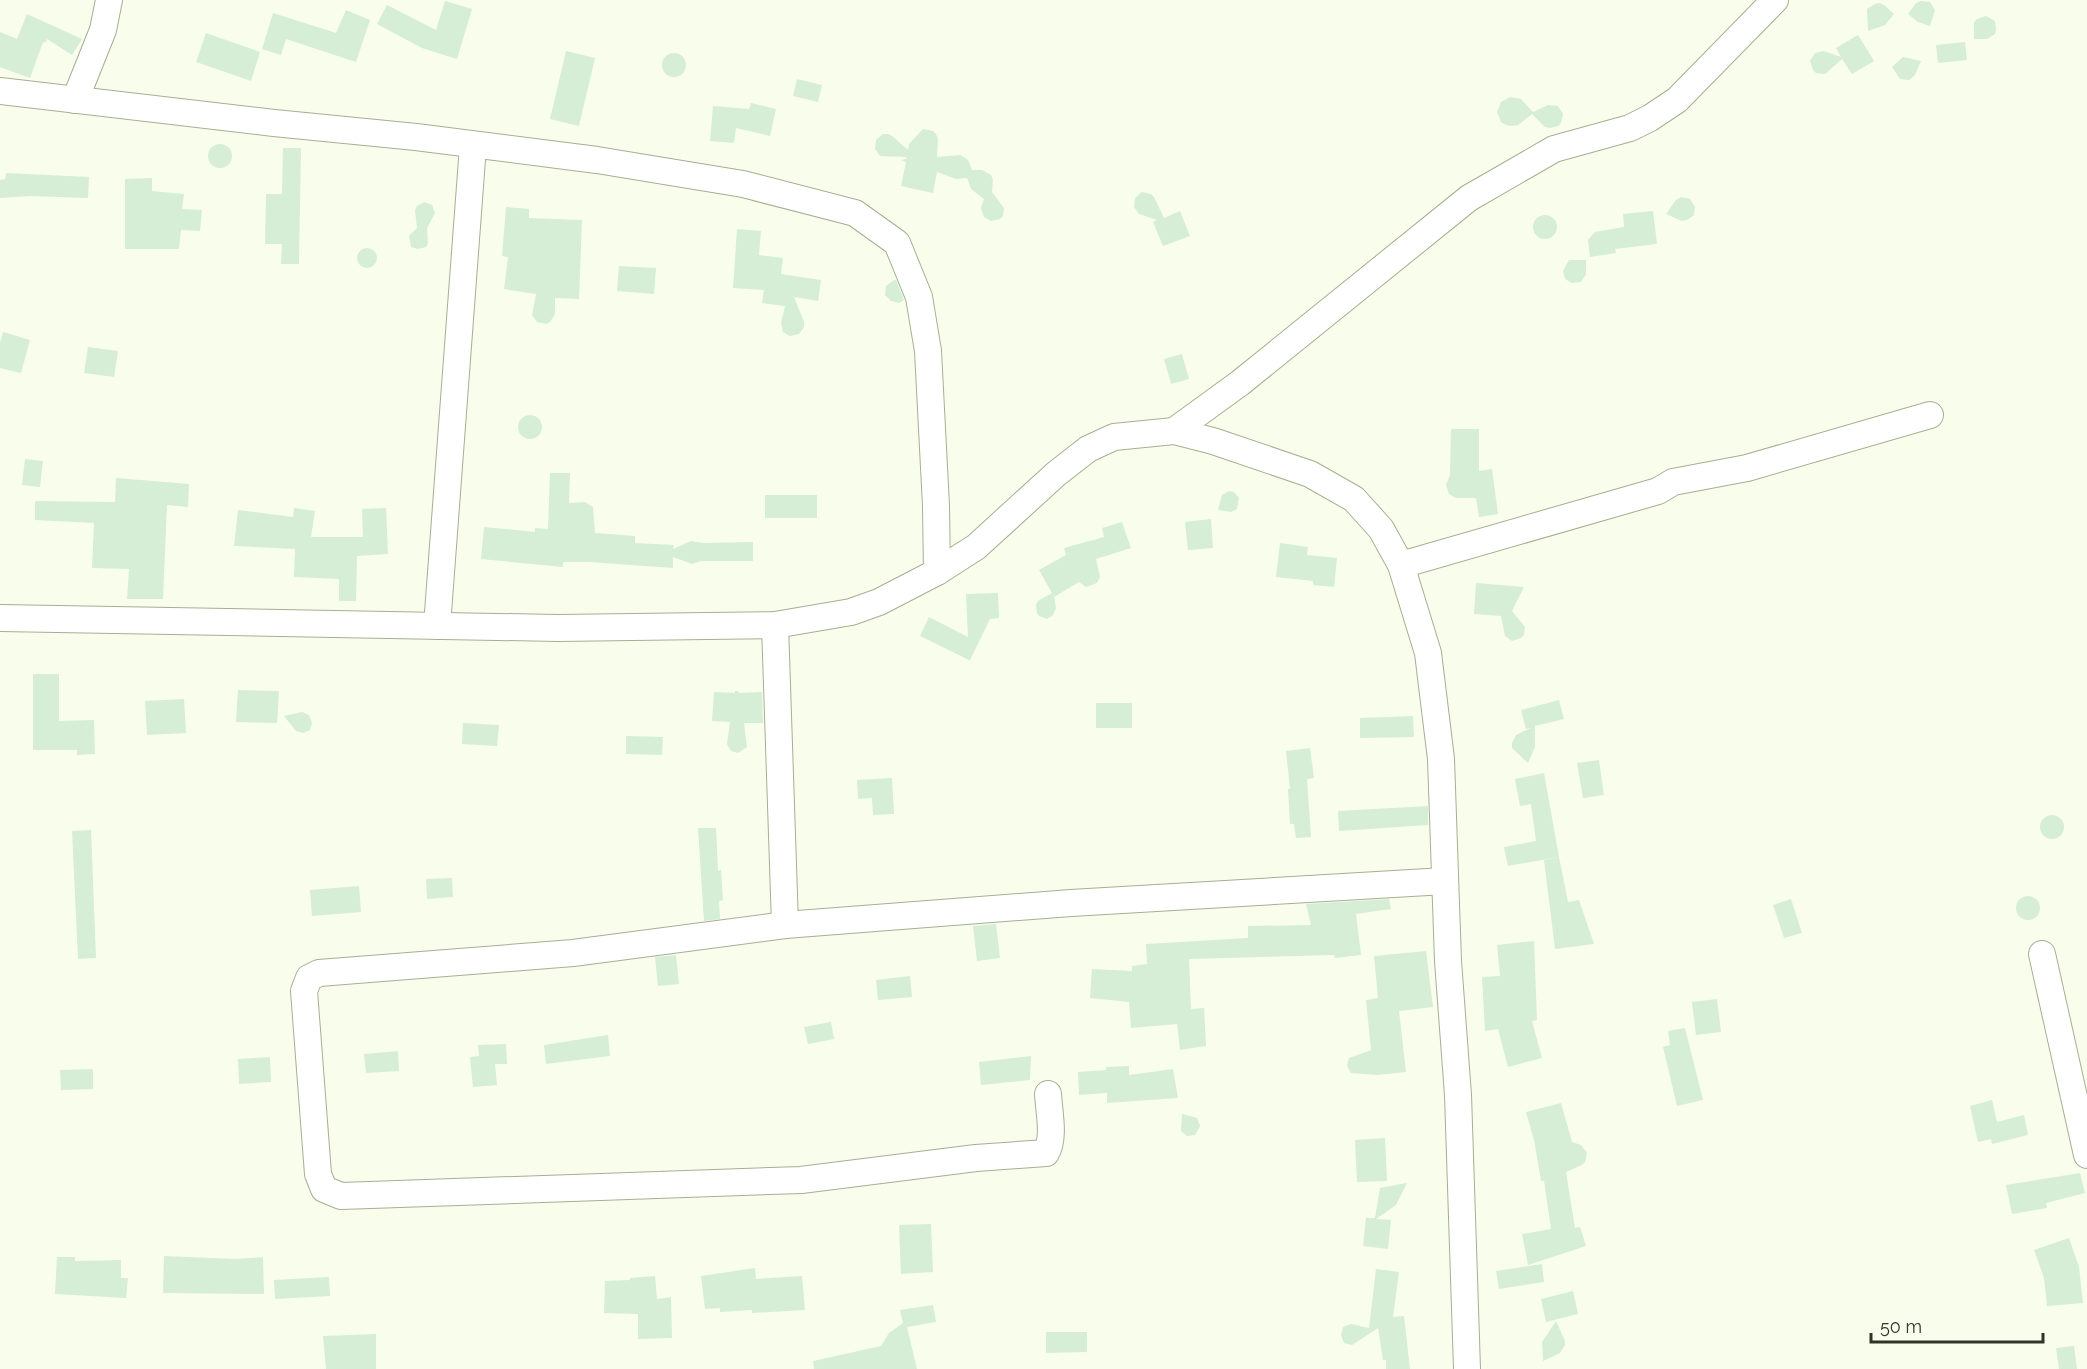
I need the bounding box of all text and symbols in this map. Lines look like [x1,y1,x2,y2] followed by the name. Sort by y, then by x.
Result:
[1871,1306,2044,1344] scale bar
[1880,1316,1922,1337] text: 50 m

